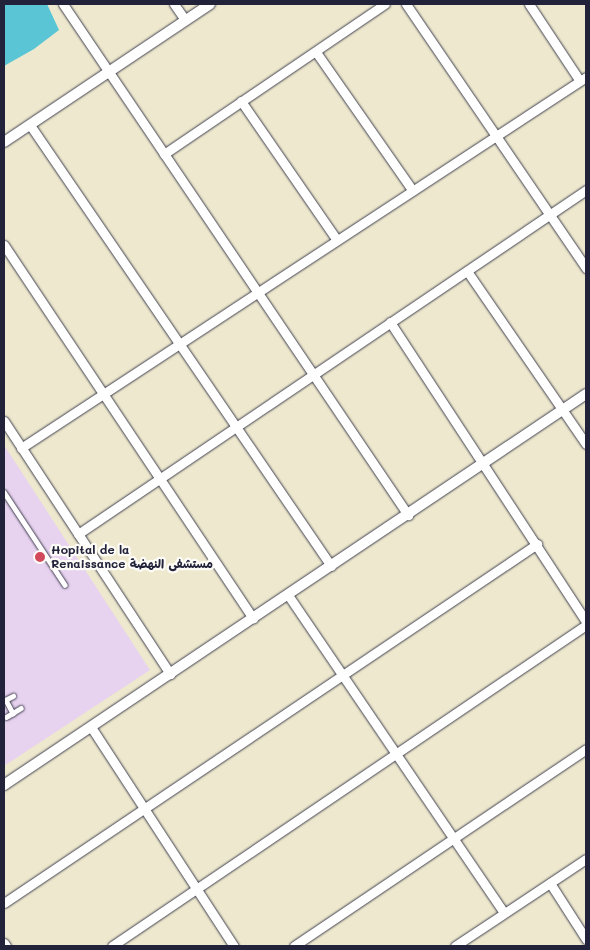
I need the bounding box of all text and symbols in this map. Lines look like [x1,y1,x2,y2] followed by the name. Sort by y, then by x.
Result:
[51,543,213,571] place label: Hopital de la Renaissance مستشفى النهضة
[33,550,47,564] marker: Hopital de la Renaissance مستشفى النهضة

